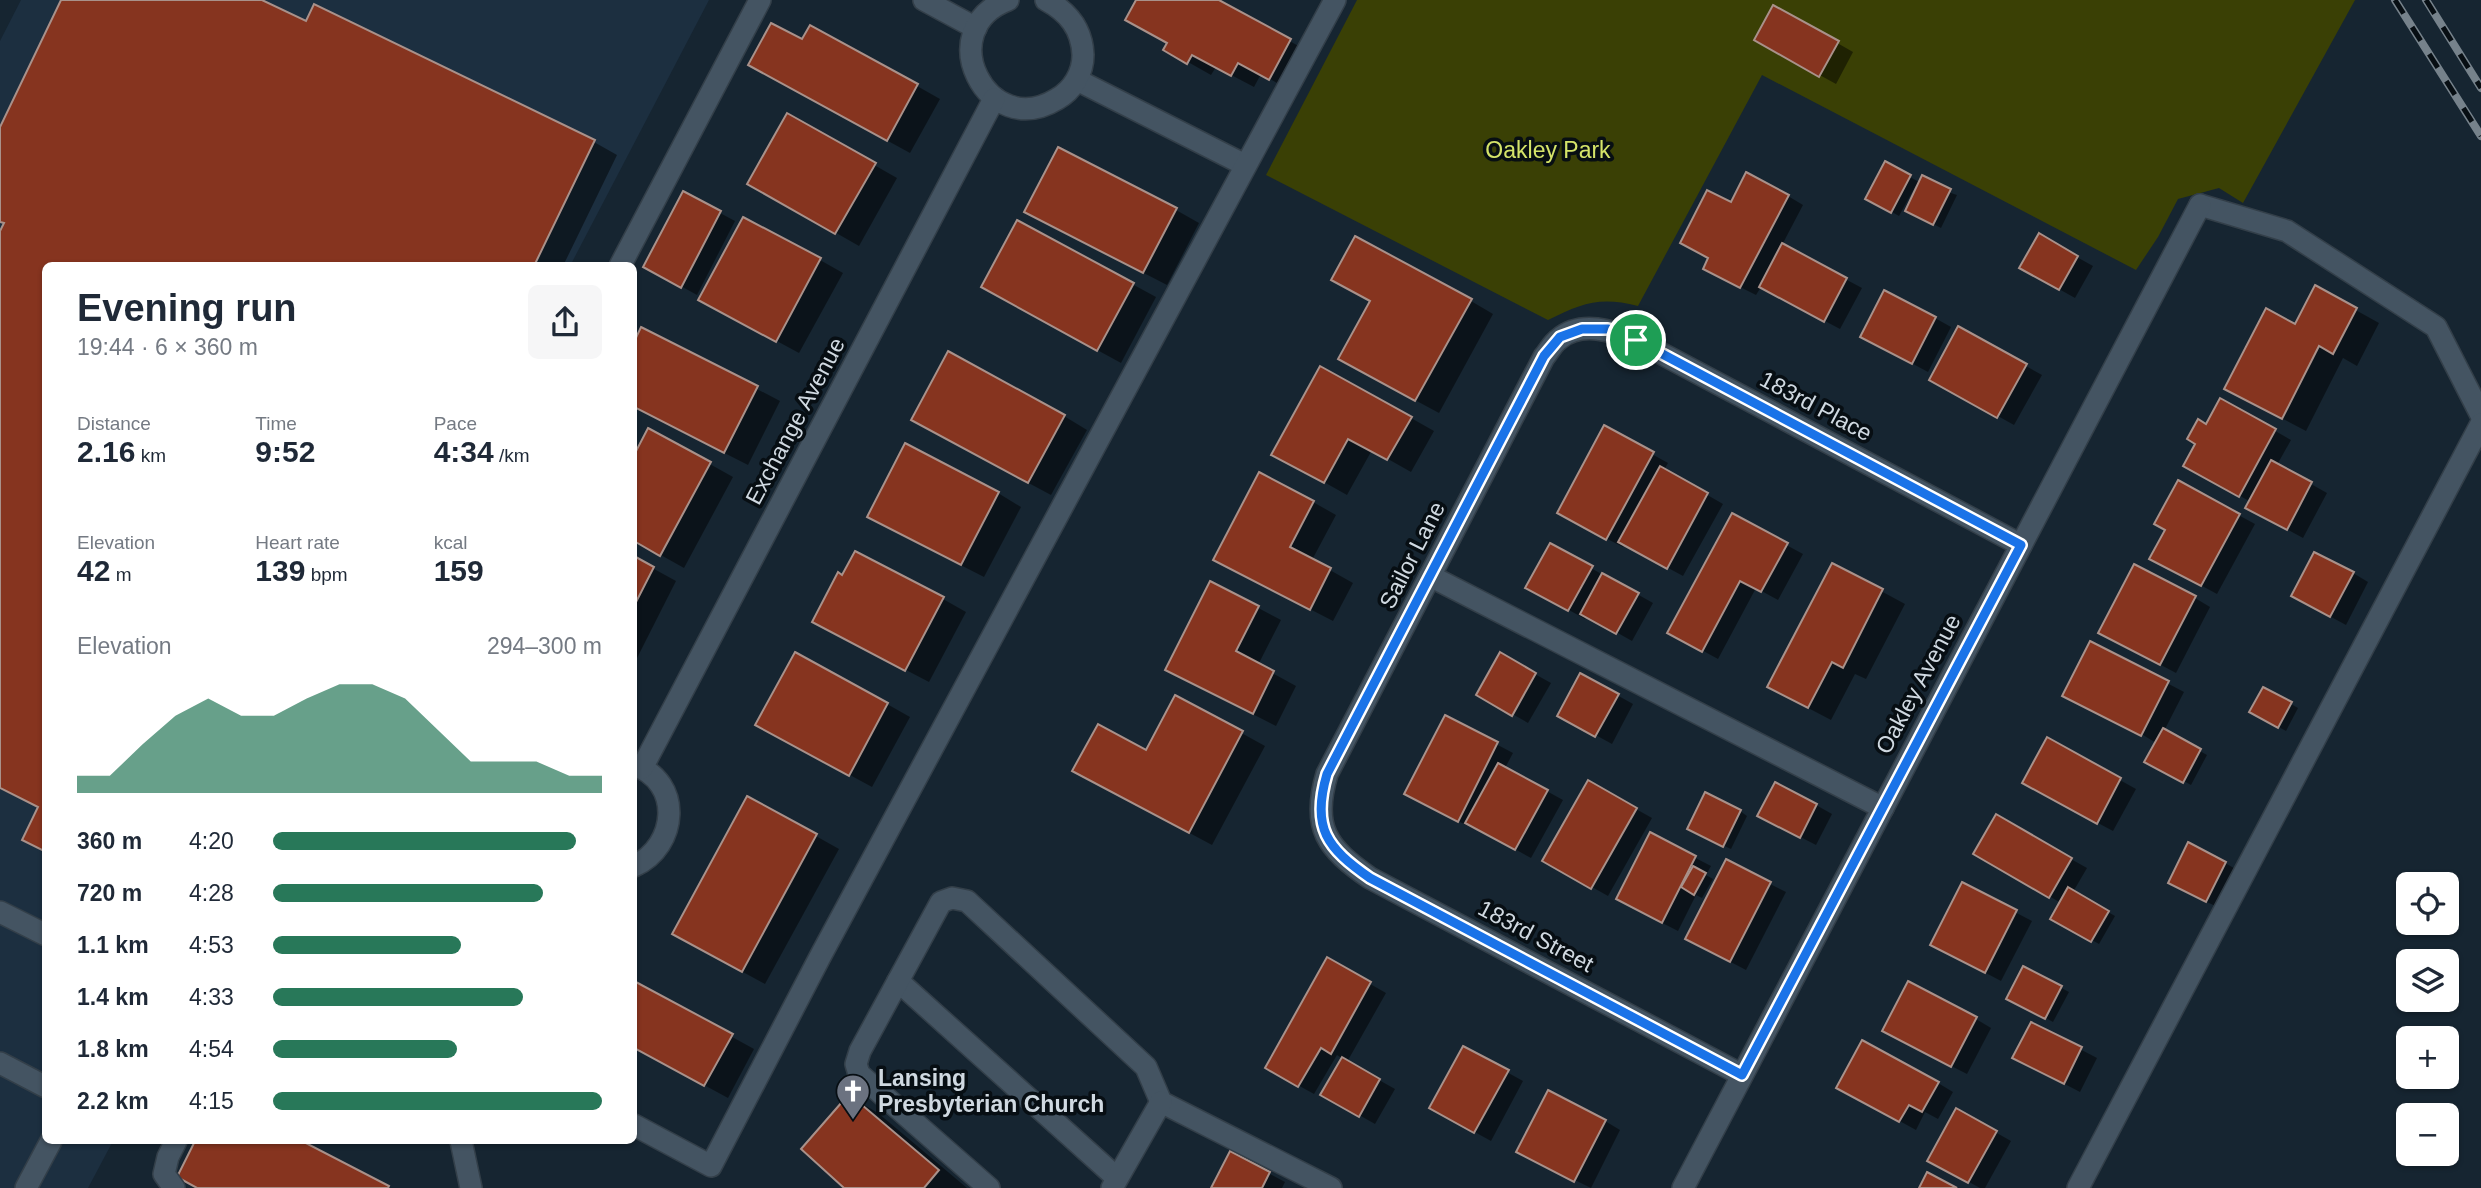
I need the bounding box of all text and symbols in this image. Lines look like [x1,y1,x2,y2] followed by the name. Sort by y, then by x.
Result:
[1485,137,1611,163] park label: Oakley Park
[528,285,602,359] button: share
[77,287,297,329] text: Evening run
[1606,310,1666,370] pin
[1617,321,1655,359] icon: arrive
[740,333,850,509] street label: Exchange Avenue
[77,334,258,360] text: 19:44 · 6 × 360 m
[1756,366,1876,446] street label: 183rd Place
[77,413,151,434] text: Distance
[255,413,297,434] text: Time
[434,413,477,434] text: Pace
[77,435,135,468] text: 2.16
[255,435,315,468] text: 9:52
[434,435,494,468] text: 4:34
[135,445,166,466] text: km
[494,445,530,466] text: /km
[1374,497,1450,613] street label: Sailor Lane
[77,532,155,553] text: Elevation
[255,532,340,553] text: Heart rate
[434,532,467,553] text: kcal
[77,554,110,587] text: 42
[255,554,305,587] text: 139
[434,554,484,587] text: 159
[110,564,131,585] text: m
[305,564,348,585] text: bpm
[1870,610,1966,758] street label: Oakley Avenue
[77,633,172,659] text: Elevation
[487,633,602,659] text: 294–300 m
[77,828,142,854] text: 360 m
[189,828,234,854] text: 4:20
[2396,872,2459,1166] map controls
[2396,872,2459,935] button: locate
[77,880,142,906] text: 720 m
[189,880,234,906] text: 4:28
[1474,895,1599,977] street label: 183rd Street
[77,932,149,958] text: 1.1 km
[189,932,234,958] text: 4:53
[2396,949,2459,1012] button: layers
[77,984,149,1010] text: 1.4 km
[189,984,234,1010] text: 4:33
[2396,1026,2459,1089] button: +
[77,1036,149,1062] text: 1.8 km
[189,1036,234,1062] text: 4:54
[878,1065,1104,1117] place label: Lansing Presbyterian Church
[834,1072,872,1121] church icon: Lansing Presbyterian Church
[77,1088,149,1114] text: 2.2 km
[189,1088,234,1114] text: 4:15
[2396,1103,2459,1166] button: −

